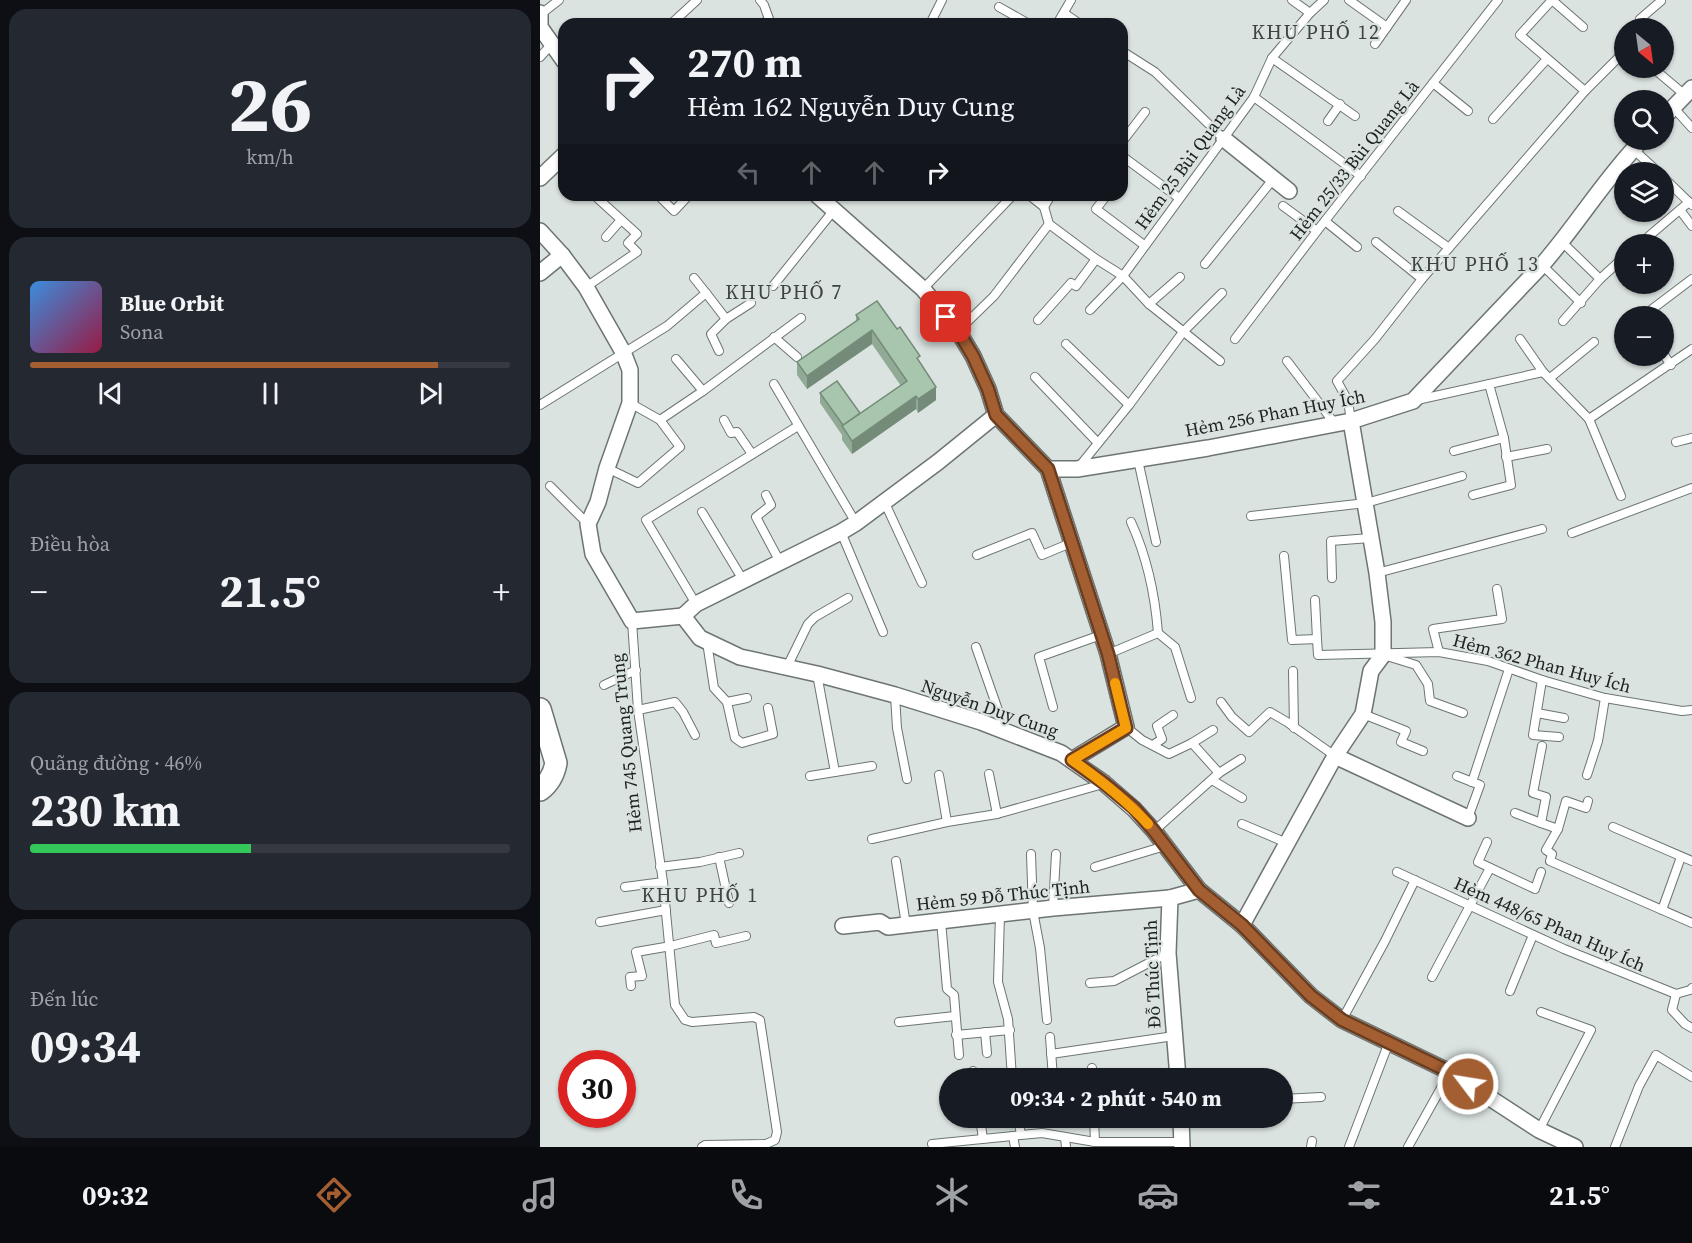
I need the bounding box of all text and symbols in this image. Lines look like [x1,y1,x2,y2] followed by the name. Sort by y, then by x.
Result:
[1252,18,1380,46] district label: KHU PHỐ 12
[1614,18,1674,78] north arrow
[1614,18,1674,366] map controls
[687,33,802,91] text: 270 m
[588,42,666,120] icon: right
[228,50,312,157] text: 26
[1283,74,1425,245] street label: Hẻm 25/33 Bùi Quang Là
[1129,79,1252,234] street label: Hẻm 25 Bùi Quang Là
[687,88,1014,125] text: Hẻm 162 Nguyễn Duy Cung
[1614,90,1674,150] button: search
[246,143,294,171] text: km/h
[732,156,765,189] icon: left
[795,156,828,189] icon: ahead
[858,156,891,189] icon: ahead
[921,156,954,189] icon: right
[1614,162,1674,222] button: layers
[1614,234,1674,294] button: +
[1411,250,1539,278] district label: KHU PHỐ 13
[725,278,843,306] district label: KHU PHỐ 7
[120,288,224,318] text: Blue Orbit
[920,291,971,342] pin
[929,300,962,333] icon: arrive
[1614,306,1674,366] button: −
[120,318,164,346] text: Sona
[94,377,127,410] icon: previous
[254,377,287,410] icon: pause
[414,377,447,410] icon: next
[1183,383,1368,443] street label: Hẻm 256 Phan Huy Ích
[30,530,110,558] text: Điều hòa
[219,560,321,622] text: 21.5°
[30,569,48,614] text: −
[493,569,510,614] text: +
[1450,627,1634,699] street label: Hẻm 362 Phan Huy Ích
[604,652,648,834] street label: Hẻm 745 Quang Trung
[918,673,1062,743] street label: Nguyễn Duy Cung
[30,749,202,777] text: Quãng đường · 46%
[30,779,181,841] text: 230 km
[1450,870,1650,978] street label: Hẻm 448/65 Phan Huy Ích
[915,873,1091,917] street label: Hẻm 59 Đỗ Thúc Tịnh
[641,881,759,909] district label: KHU PHỐ 1
[1138,919,1166,1029] street label: Đỗ Thúc Tịnh
[30,985,98,1013] text: Đến lúc
[30,1015,141,1077] text: 09:34
[558,1050,636,1128] speed limit sign: 30
[1436,1052,1500,1116] position arrow
[1010,1083,1222,1113] text: 09:34 · 2 phút · 540 m
[313,1174,355,1216] icon: directions
[519,1174,561,1216] icon: music
[725,1174,767,1216] icon: phone
[931,1174,973,1216] icon: climate
[1137,1174,1179,1216] icon: car
[1343,1174,1385,1216] icon: filters
[82,1177,149,1214] text: 09:32
[1549,1177,1610,1214] text: 21.5°

